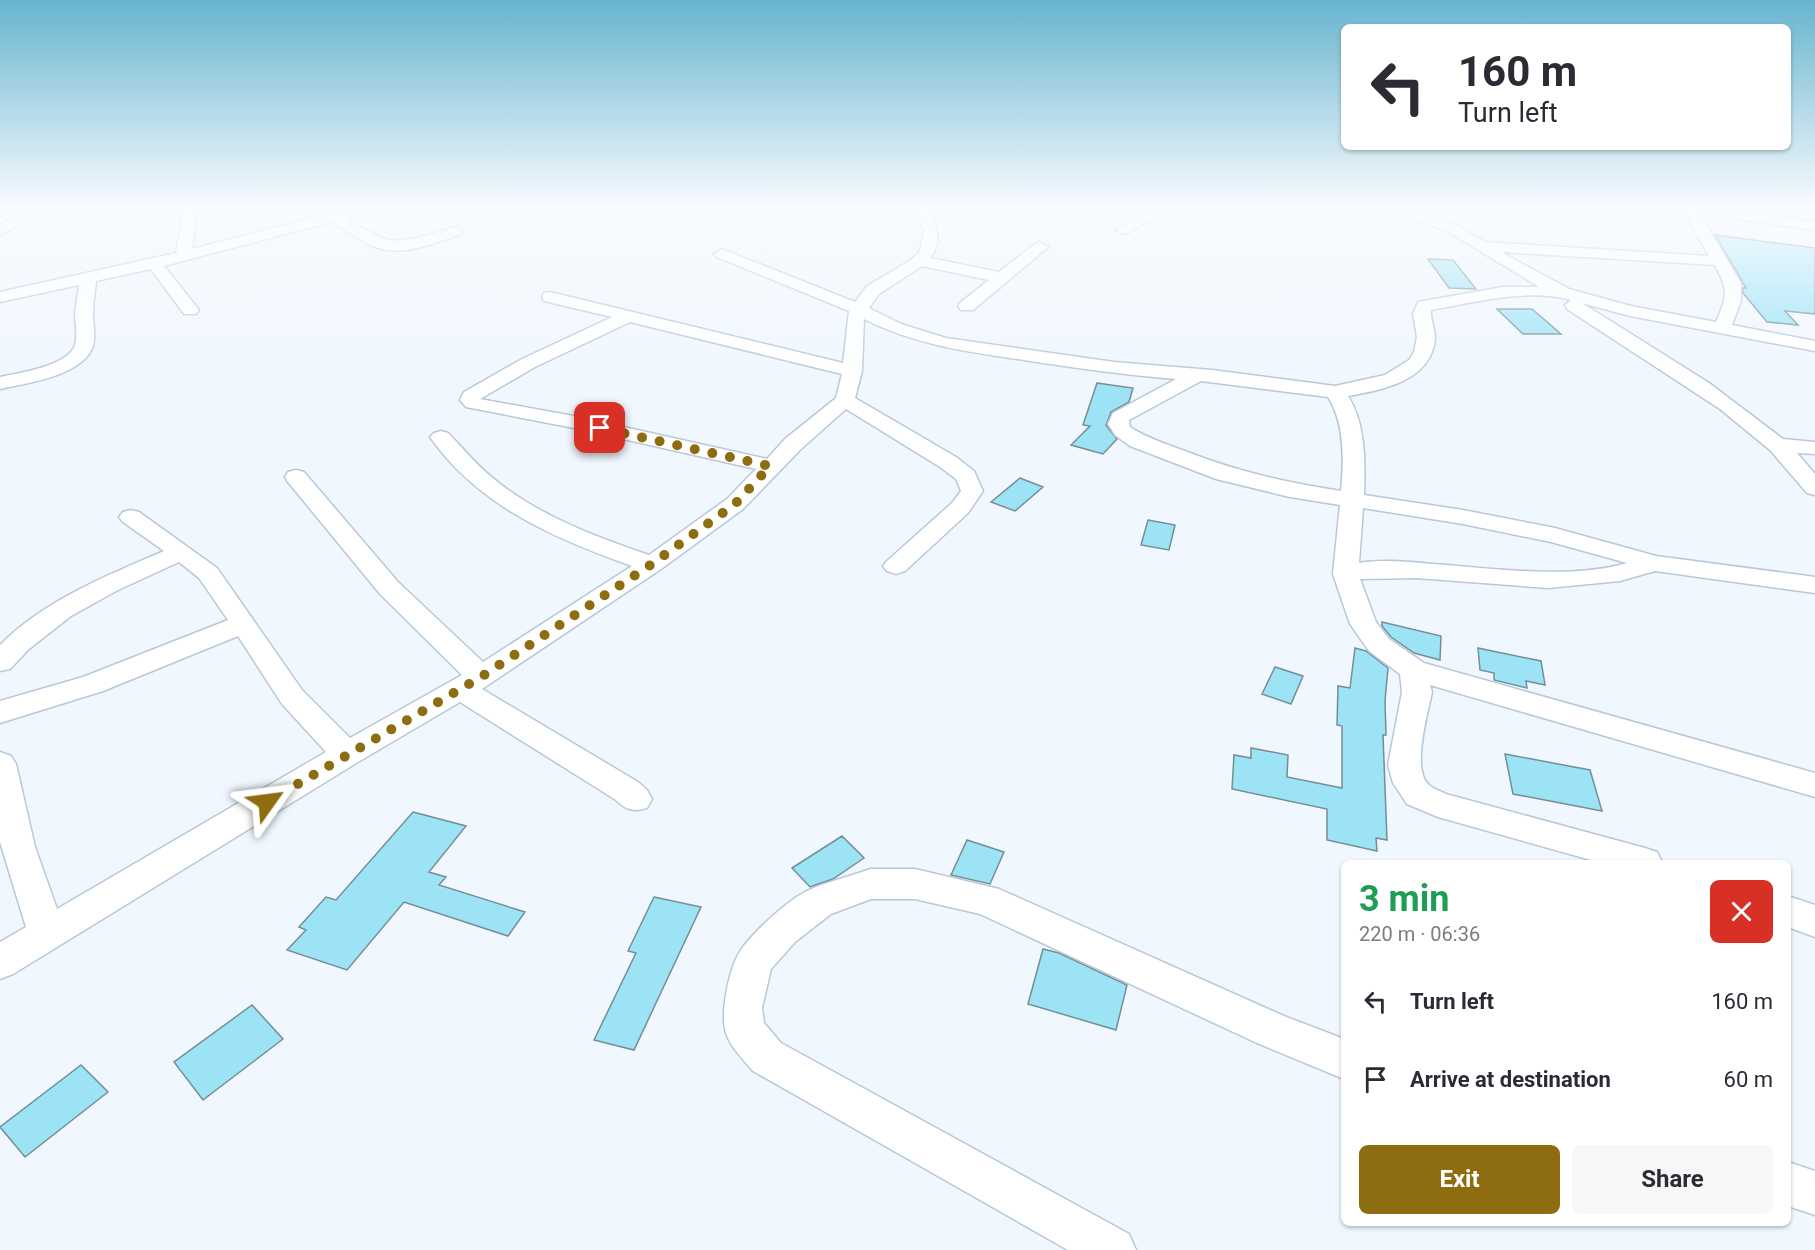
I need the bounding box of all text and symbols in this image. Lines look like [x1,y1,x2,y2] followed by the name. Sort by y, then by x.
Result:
[1458,47,1577,96] text: 160 m
[1359,48,1437,126] icon: left
[1458,97,1558,129] text: Turn left
[574,402,625,453] pin
[583,411,616,444] icon: arrive
[235,770,299,834] position arrow
[1359,878,1450,920] text: 3 min
[1710,880,1773,943] button: close
[1359,922,1480,946] text: 220 m · 06:36
[1359,985,1392,1018] icon: left
[1410,989,1494,1014] text: Turn left
[1711,989,1773,1014] text: 160 m
[1359,1063,1392,1096] icon: arrive
[1410,1067,1611,1092] text: Arrive at destination
[1724,1067,1773,1092] text: 60 m
[1359,1145,1560,1214] button: Exit
[1572,1145,1773,1214] button: Share

